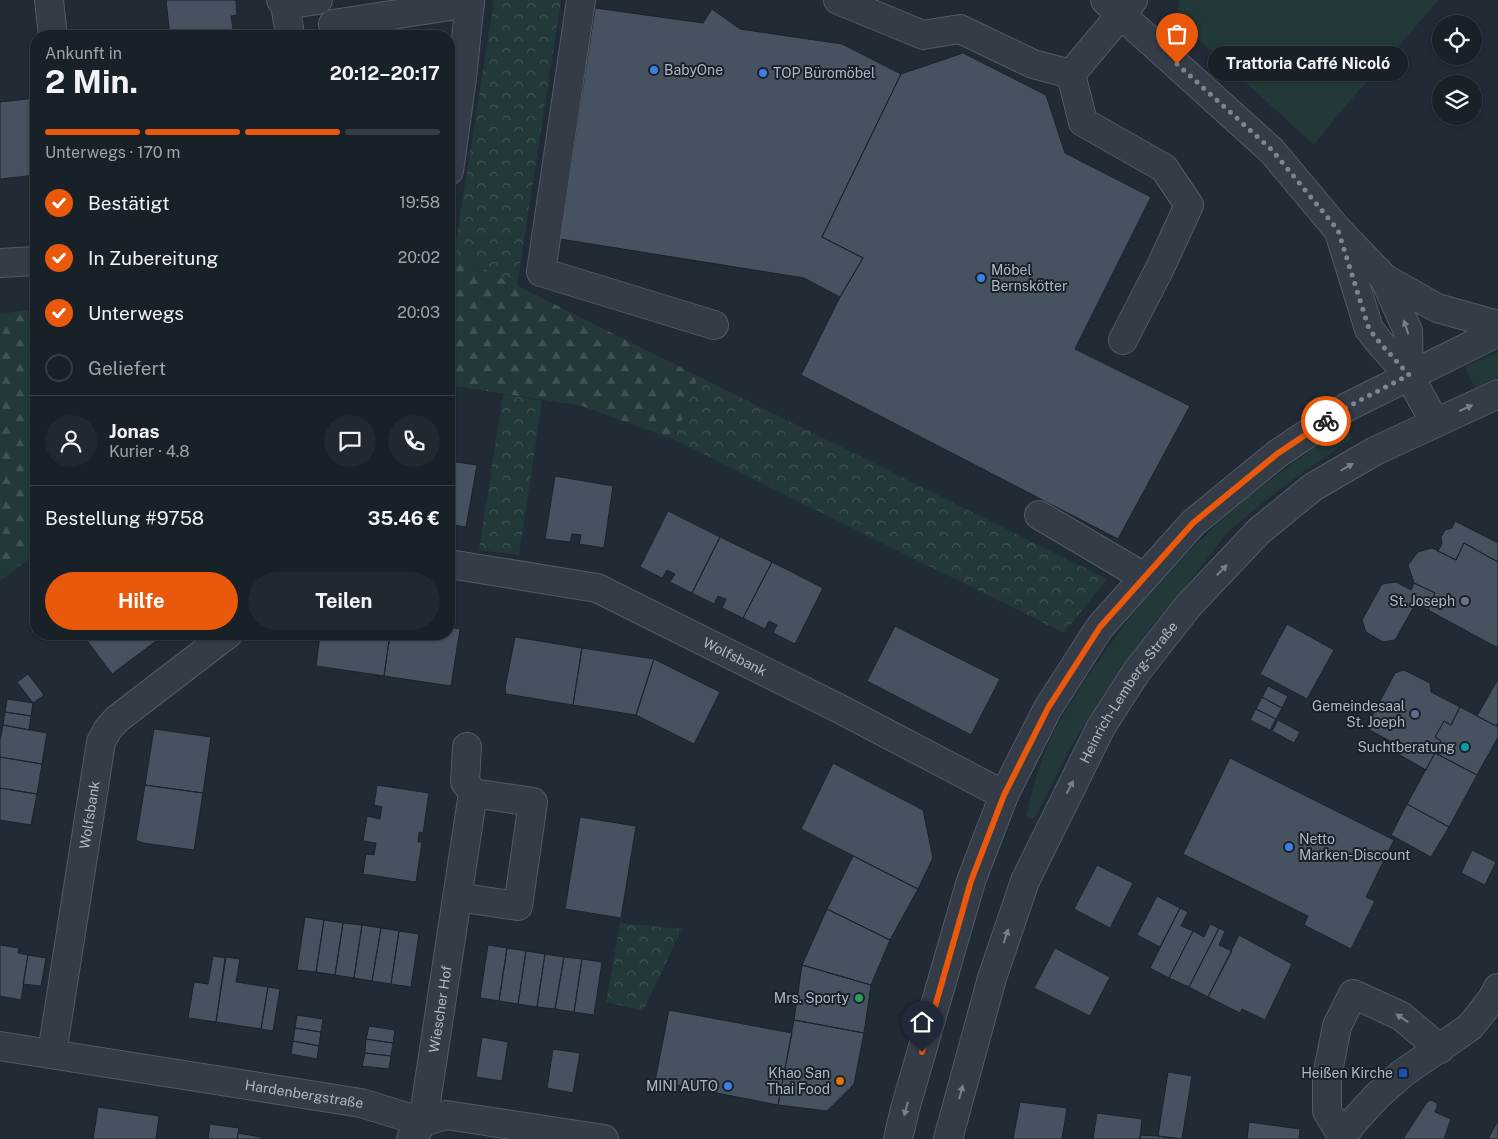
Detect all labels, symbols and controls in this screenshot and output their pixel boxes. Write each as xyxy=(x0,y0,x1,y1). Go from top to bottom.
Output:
pin xyxy=(1156,13,1198,64)
map controls xyxy=(1432,15,1482,125)
button: locate xyxy=(1432,15,1482,65)
icon: bag xyxy=(1163,20,1191,48)
text: Ankunft in xyxy=(45,44,122,63)
callout: Trattoria Caffé Nicoló xyxy=(1207,46,1407,82)
text: Trattoria Caffé Nicoló xyxy=(1226,54,1390,73)
text: 20:12–20:17 xyxy=(330,62,440,84)
place label: BabyOne xyxy=(664,62,723,78)
text: 2 Min. xyxy=(45,63,138,100)
marker: BabyOne xyxy=(648,64,660,76)
place label: TOP Büromöbel xyxy=(773,65,875,81)
marker: TOP Büromöbel xyxy=(757,67,769,79)
button: layers xyxy=(1432,75,1482,125)
text: Unterwegs · 170 m xyxy=(45,143,180,162)
icon: check xyxy=(45,189,73,217)
text: Bestätigt xyxy=(88,192,170,214)
text: 19:58 xyxy=(399,193,440,212)
icon: check xyxy=(45,244,73,272)
text: In Zubereitung xyxy=(88,247,218,269)
text: 20:02 xyxy=(398,248,440,267)
place label: Möbel Bernskötter xyxy=(991,262,1067,294)
marker: Möbel Bernskötter xyxy=(975,272,987,284)
icon: check xyxy=(45,299,73,327)
text: Unterwegs xyxy=(88,302,184,324)
text: 20:03 xyxy=(397,303,440,322)
one-way arrow xyxy=(1401,319,1409,334)
text: Geliefert xyxy=(88,357,166,379)
courier xyxy=(1301,396,1351,446)
one-way arrow xyxy=(1459,404,1473,412)
icon: bike xyxy=(1312,407,1340,435)
button: person xyxy=(45,415,97,467)
button: chat xyxy=(324,415,376,467)
button: phone xyxy=(388,415,440,467)
text: Jonas xyxy=(109,420,159,442)
text: Kurier · 4.8 xyxy=(109,442,190,461)
one-way arrow xyxy=(1340,463,1353,472)
text: Bestellung #9758 xyxy=(45,507,204,529)
text: 35.46 € xyxy=(368,507,440,529)
one-way arrow xyxy=(1216,564,1228,576)
button: Hilfe xyxy=(45,572,238,630)
button: Teilen xyxy=(248,572,440,630)
place label: St. Joseph xyxy=(1389,593,1455,609)
marker: St. Joseph xyxy=(1459,595,1471,607)
street label: Heinrich-Lemberg-Straße xyxy=(1076,618,1181,766)
street label: Wolfsbank xyxy=(700,634,770,679)
place label: Gemeindesaal St. Joeph xyxy=(1312,698,1405,730)
marker: Gemeindesaal St. Joeph xyxy=(1409,708,1421,720)
place label: Suchtberatung xyxy=(1357,739,1455,755)
marker: Suchtberatung xyxy=(1459,741,1471,753)
street label: Wolfsbank xyxy=(76,779,103,850)
one-way arrow xyxy=(1066,780,1074,794)
place label: Netto Marken-Discount xyxy=(1299,831,1411,863)
marker: Netto Marken-Discount xyxy=(1283,841,1295,853)
one-way arrow xyxy=(1003,928,1011,943)
street label: Wiescher Hof xyxy=(426,964,455,1054)
place label: Mrs. Sporty xyxy=(774,990,849,1006)
marker: Mrs. Sporty xyxy=(853,992,865,1004)
pin xyxy=(901,1001,943,1052)
icon: home xyxy=(908,1008,936,1036)
one-way arrow xyxy=(1395,1013,1409,1023)
place label: Khao San Thai Food xyxy=(767,1065,830,1097)
place label: Heißen Kirche xyxy=(1301,1065,1393,1081)
marker: Heißen Kirche xyxy=(1397,1067,1409,1079)
marker: Khao San Thai Food xyxy=(834,1075,846,1087)
street label: Hardenbergstraße xyxy=(244,1077,365,1111)
place label: MINI AUTO xyxy=(646,1078,718,1094)
marker: MINI AUTO xyxy=(722,1080,734,1092)
one-way arrow xyxy=(957,1085,965,1100)
one-way arrow xyxy=(901,1101,909,1116)

